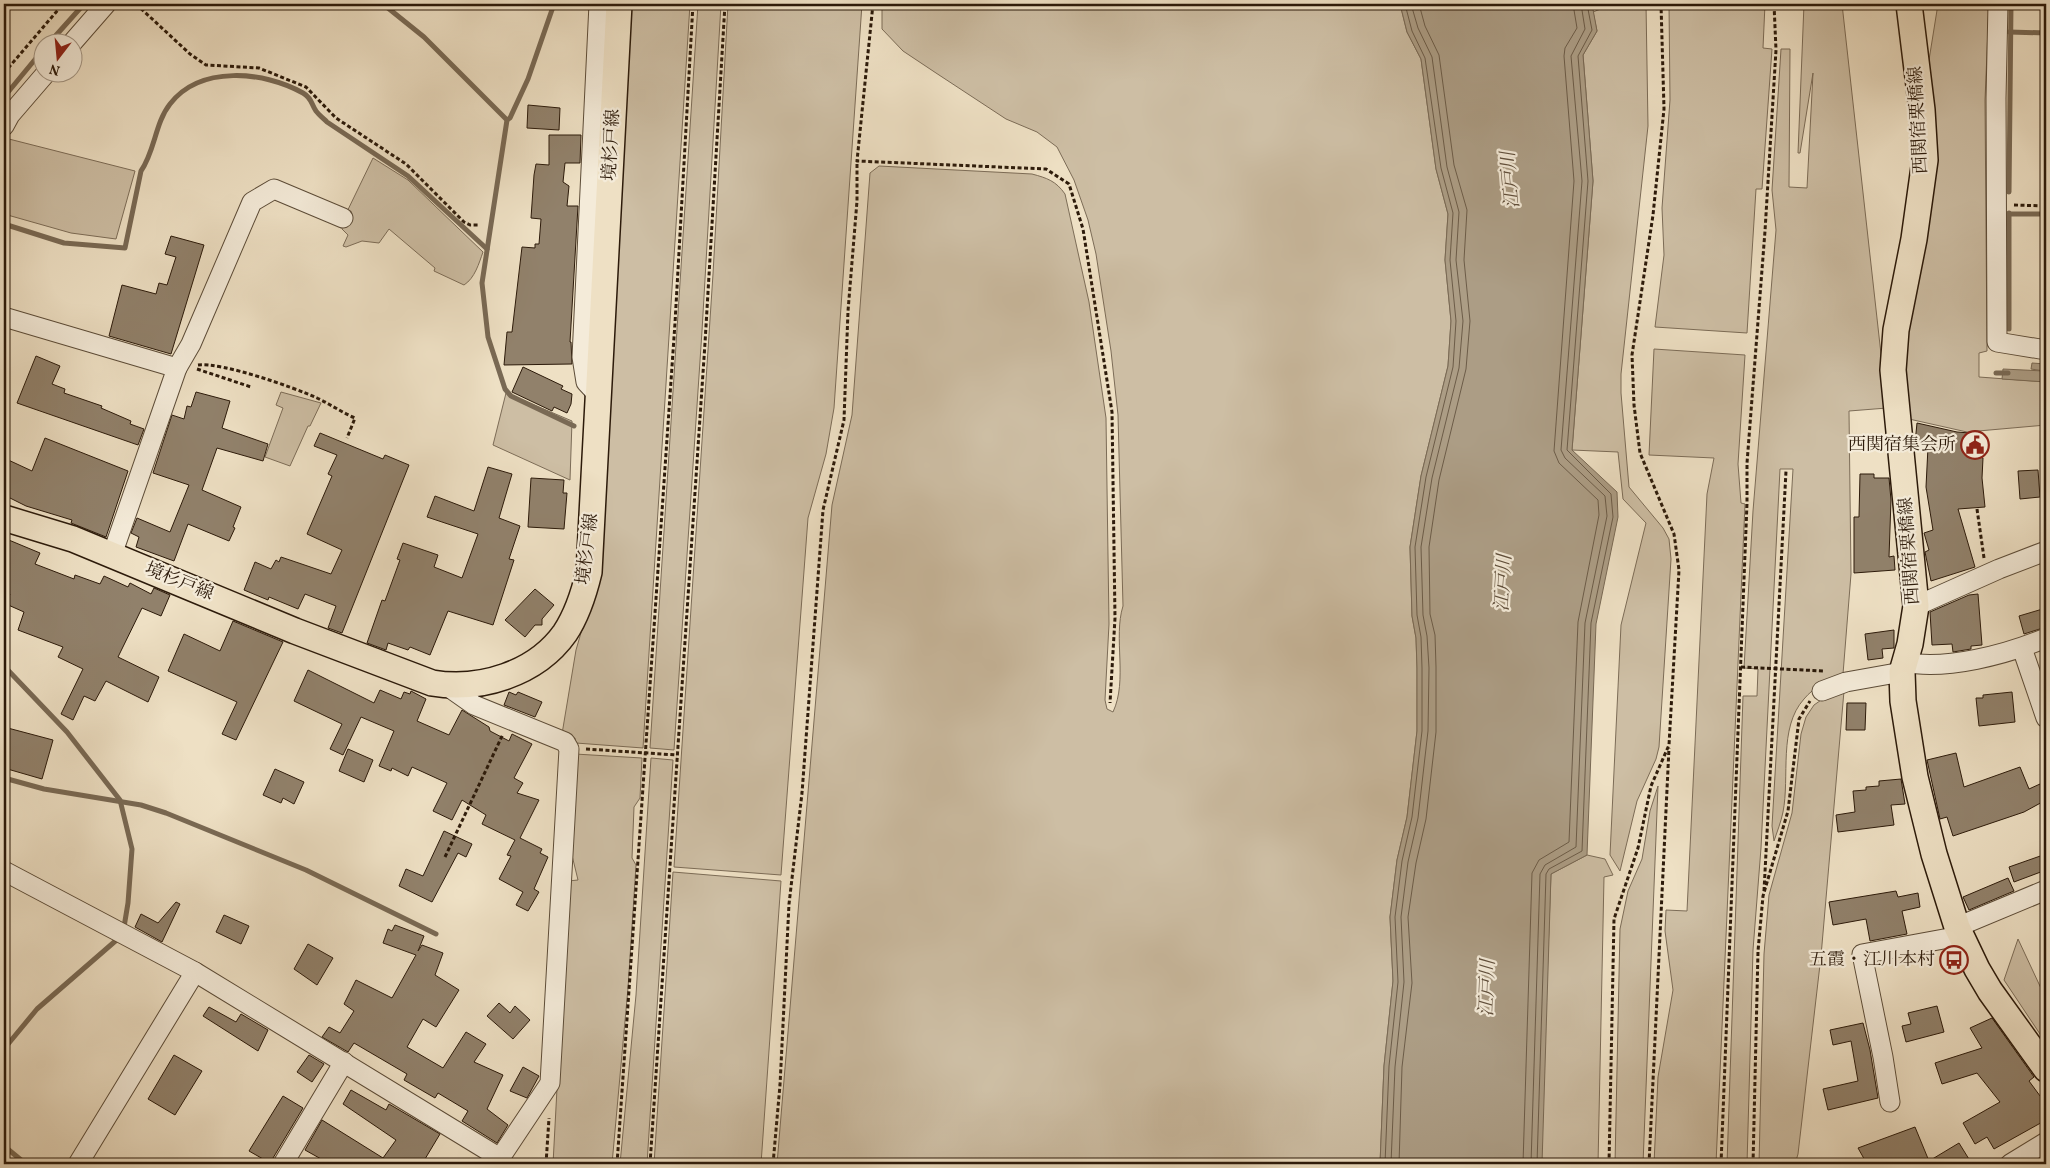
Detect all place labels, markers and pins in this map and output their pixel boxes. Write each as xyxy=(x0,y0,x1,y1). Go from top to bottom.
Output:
public building icon: 西関宿集会所 xyxy=(1960,430,1990,460)
place label: 西関宿集会所 xyxy=(1848,433,1956,458)
bus stop icon: 五霞・江川本村 xyxy=(1939,945,1969,975)
place label: 五霞・江川本村 xyxy=(1809,948,1935,973)

